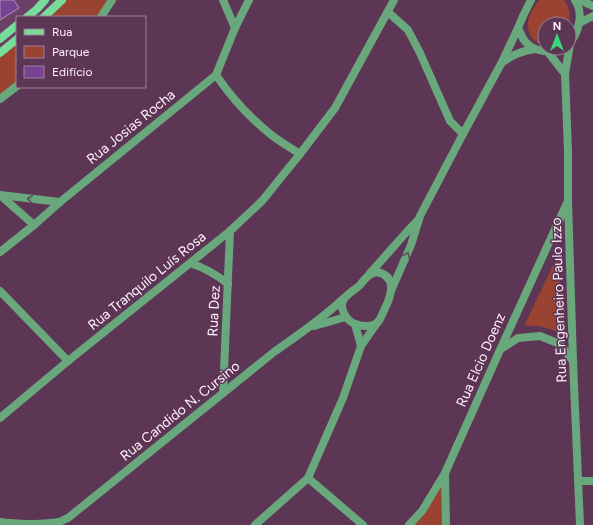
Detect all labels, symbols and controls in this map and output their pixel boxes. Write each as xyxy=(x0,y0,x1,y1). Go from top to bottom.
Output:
legend xyxy=(16,16,146,88)
north arrow xyxy=(537,16,577,56)
text: N xyxy=(553,20,561,33)
text: Rua xyxy=(52,25,72,39)
text: Parque xyxy=(52,45,90,59)
text: Edifício xyxy=(52,65,92,79)
street label: Rua Josias Rocha xyxy=(83,86,179,168)
one-way arrow xyxy=(27,194,33,203)
street label: Rua Engenheiro Paulo Izzo xyxy=(548,217,570,383)
street label: Rua Tranquilo Luís Rosa xyxy=(85,228,209,334)
one-way arrow xyxy=(402,252,410,259)
street label: Rua Dez xyxy=(204,285,224,337)
street label: Rua Elcio Doenz xyxy=(453,310,509,410)
street label: Rua Candido N. Cursino xyxy=(117,358,243,464)

